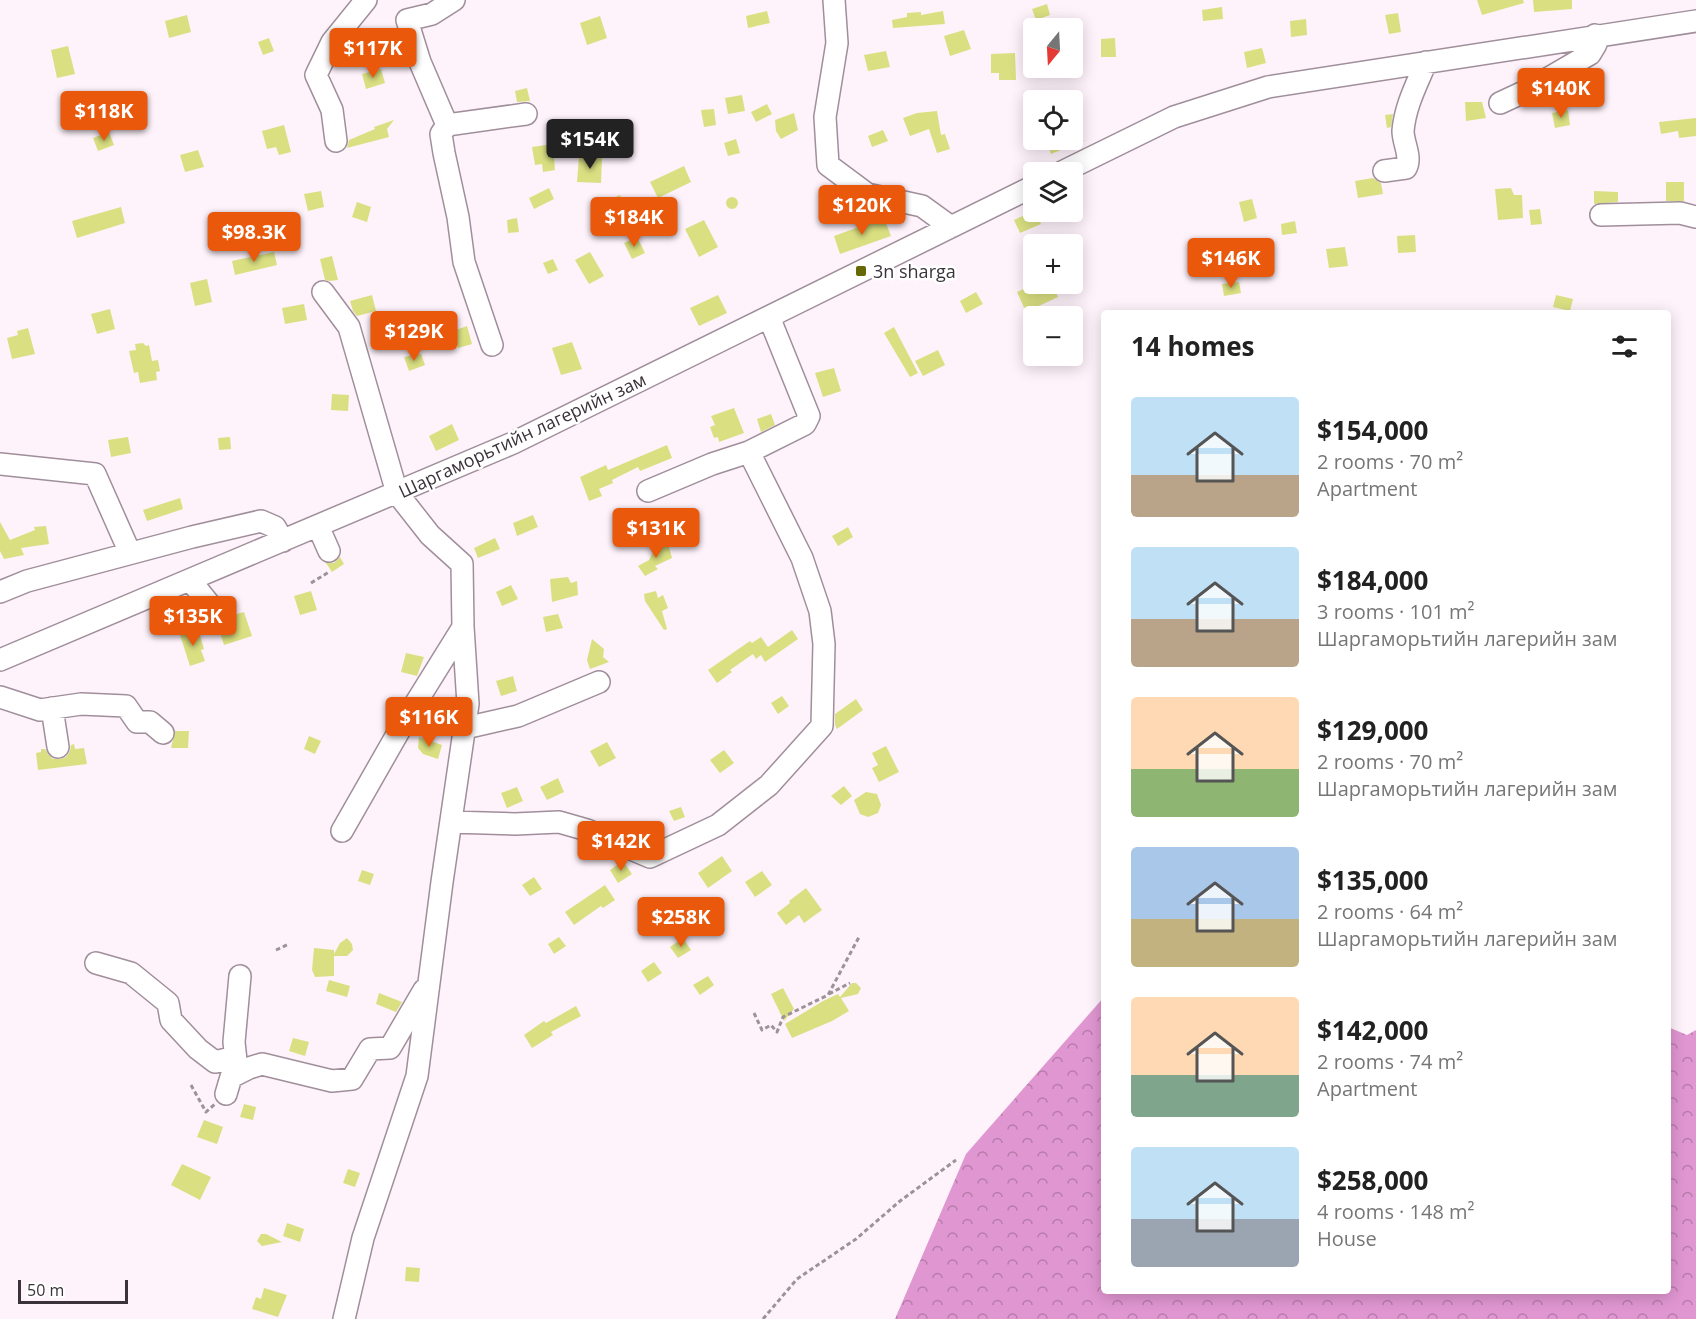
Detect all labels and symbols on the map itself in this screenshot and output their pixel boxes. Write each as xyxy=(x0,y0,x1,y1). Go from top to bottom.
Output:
north arrow xyxy=(1023,18,1083,78)
pin: $117K xyxy=(331,28,415,79)
pin: $140K xyxy=(1519,68,1603,119)
pin: $118K xyxy=(62,91,146,142)
pin: $154K xyxy=(548,119,632,170)
pin: $120K xyxy=(820,185,904,236)
pin: $184K xyxy=(592,197,676,248)
pin: $98.3K xyxy=(205,212,303,263)
pin: $146K xyxy=(1189,238,1273,289)
place label: 3n sharga xyxy=(873,259,956,283)
marker: 3n sharga xyxy=(854,264,868,278)
pin: $129K xyxy=(372,311,456,362)
street label: Шаргаморьтийн лагерийн зам xyxy=(394,367,650,503)
pin: $131K xyxy=(614,508,698,559)
pin: $135K xyxy=(151,596,235,647)
pin: $116K xyxy=(387,697,471,748)
pin: $142K xyxy=(579,821,663,872)
pin: $258K xyxy=(639,897,723,948)
scale bar xyxy=(18,1277,128,1304)

